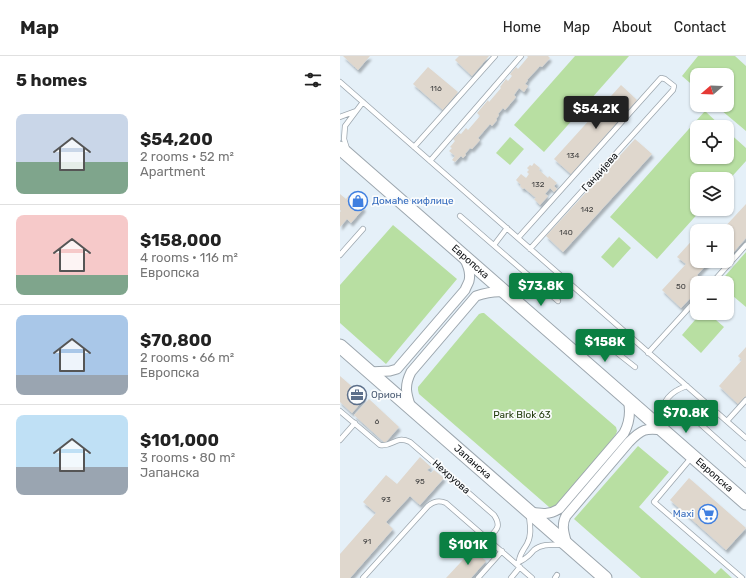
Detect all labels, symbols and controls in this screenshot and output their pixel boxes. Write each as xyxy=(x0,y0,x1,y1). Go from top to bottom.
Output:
text: Map xyxy=(20,16,59,39)
text: Home xyxy=(503,19,541,36)
text: Map xyxy=(563,19,590,36)
text: About xyxy=(612,19,652,36)
text: Contact xyxy=(674,19,726,36)
north arrow xyxy=(690,68,734,112)
map controls xyxy=(690,68,734,320)
icon: filters xyxy=(302,69,324,91)
text: 5 homes xyxy=(16,70,87,90)
house number: 116 xyxy=(430,84,442,93)
pin: $54.2K xyxy=(563,96,629,130)
text: $54.2K xyxy=(573,101,619,116)
button: locate xyxy=(690,120,734,164)
text: $54,200 xyxy=(140,129,213,149)
icon: home xyxy=(48,130,96,178)
text: 2 rooms · 52 m² xyxy=(140,149,234,164)
street label: Гандијева xyxy=(579,150,621,194)
house number: 134 xyxy=(566,151,580,160)
text: Apartment xyxy=(140,164,205,179)
button: layers xyxy=(690,172,734,216)
house number: 132 xyxy=(532,180,545,189)
shop icon: Домаће кифлице xyxy=(347,190,369,212)
place label: Домаће кифлице xyxy=(372,195,454,207)
house number: 142 xyxy=(580,205,594,214)
button: + xyxy=(690,224,734,268)
house number: 140 xyxy=(559,228,573,237)
text: $158,000 xyxy=(140,230,222,250)
icon: home xyxy=(48,231,96,279)
street label: Европска xyxy=(449,242,491,281)
text: 4 rooms · 116 m² xyxy=(140,250,238,265)
text: Европска xyxy=(140,265,199,280)
pin: $73.8K xyxy=(508,273,574,307)
button: − xyxy=(690,276,734,320)
text: $73.8K xyxy=(518,278,564,293)
house number: 50 xyxy=(676,282,686,291)
pin: $158K xyxy=(577,329,633,363)
text: $70,800 xyxy=(140,330,212,350)
icon: home xyxy=(48,331,96,379)
text: $158K xyxy=(585,334,625,349)
text: 2 rooms · 66 m² xyxy=(140,350,234,365)
text: Европска xyxy=(140,365,199,380)
office icon: Орион xyxy=(346,384,368,406)
place label: Орион xyxy=(371,389,402,401)
pin: $70.8K xyxy=(653,400,719,434)
text: $70.8K xyxy=(663,405,709,420)
park label: Park Blok 63 xyxy=(493,409,551,421)
house number: 6 xyxy=(375,417,380,426)
text: $101,000 xyxy=(140,430,219,450)
icon: home xyxy=(48,431,96,479)
street label: Јапанска xyxy=(451,442,494,482)
text: 3 rooms · 80 m² xyxy=(140,450,235,465)
street label: Европска xyxy=(693,456,735,495)
street label: Нехруова xyxy=(430,457,472,497)
text: Јапанска xyxy=(140,465,200,480)
house number: 95 xyxy=(415,477,425,486)
house number: 93 xyxy=(381,495,391,504)
supermarket icon: Maxi xyxy=(697,503,719,525)
place label: Maxi xyxy=(673,508,694,520)
pin: $101K xyxy=(440,532,496,566)
house number: 91 xyxy=(363,537,371,546)
text: $101K xyxy=(448,537,488,552)

